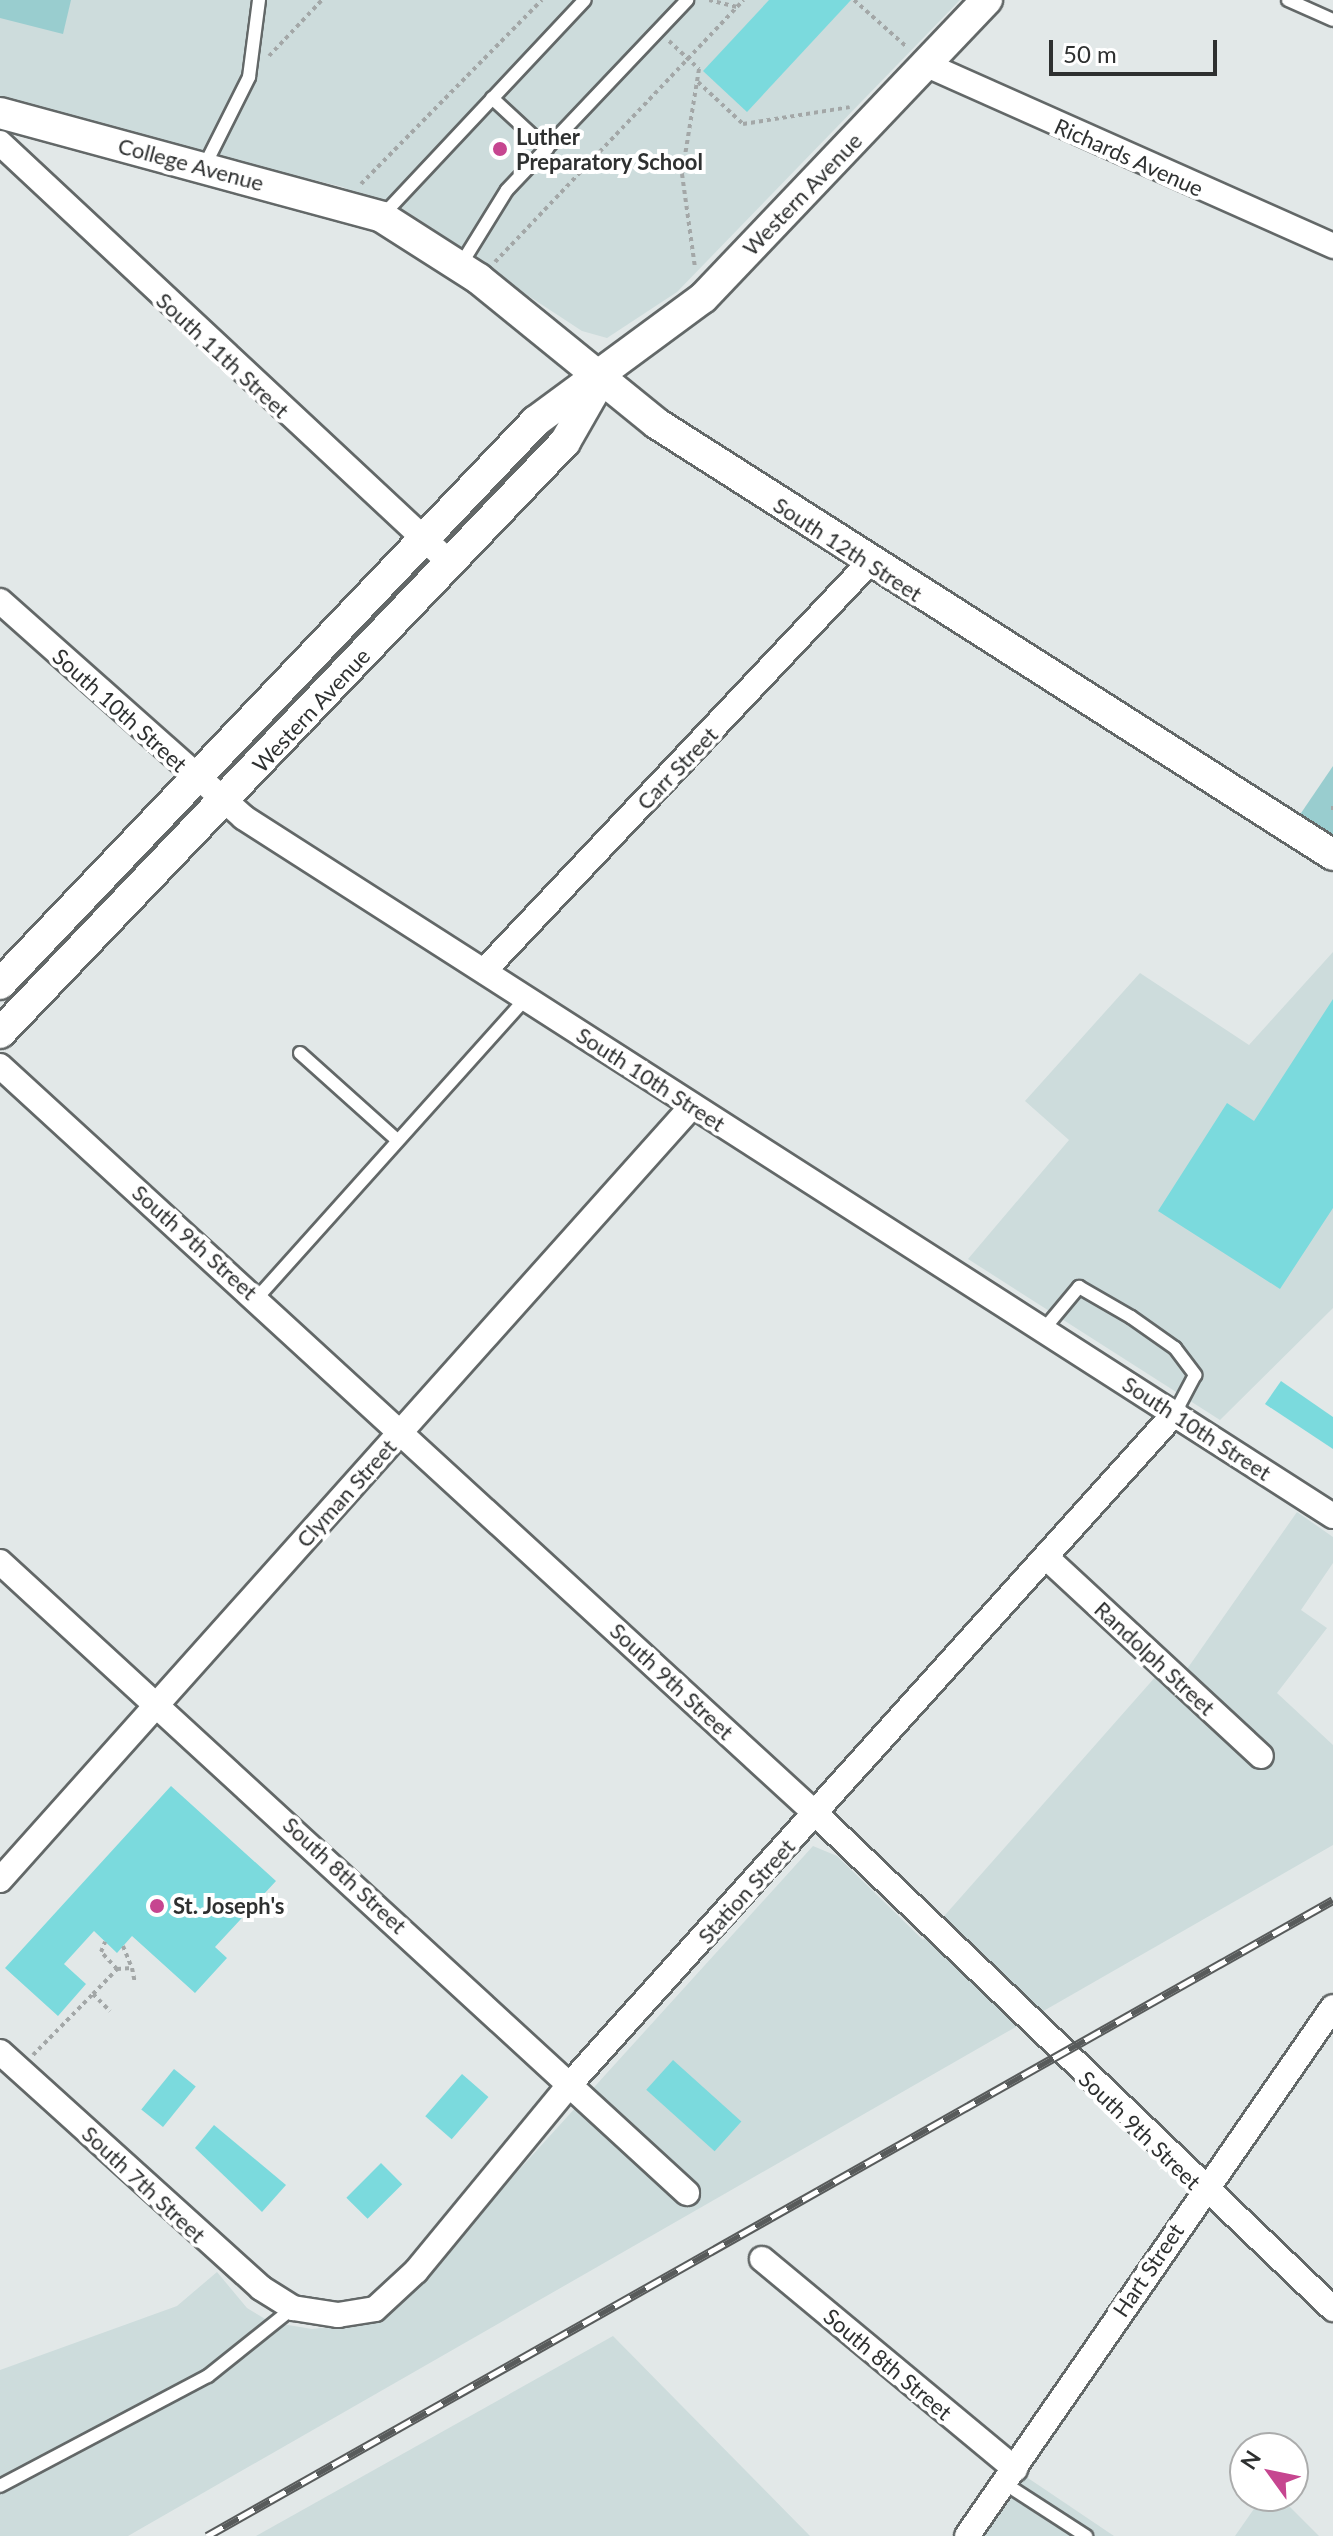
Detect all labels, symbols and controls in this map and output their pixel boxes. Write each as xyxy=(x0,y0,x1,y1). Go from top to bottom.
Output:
scale bar xyxy=(1053,24,1221,74)
text: 50 m xyxy=(1063,39,1117,68)
street label: Richards Avenue xyxy=(1050,112,1208,202)
place label: Luther Preparatory School xyxy=(516,123,703,174)
street label: Western Avenue xyxy=(737,127,867,261)
street label: College Avenue xyxy=(115,132,267,196)
marker: Luther Preparatory School xyxy=(491,140,509,158)
street label: South 11th Street xyxy=(151,287,295,423)
street label: South 12th Street xyxy=(769,491,927,607)
street label: Western Avenue xyxy=(246,642,376,778)
street label: South 10th Street xyxy=(47,643,193,777)
street label: Carr Street xyxy=(631,721,723,815)
street label: South 10th Street xyxy=(572,1021,730,1137)
street label: South 9th Street xyxy=(127,1179,263,1305)
street label: South 10th Street xyxy=(1118,1370,1276,1486)
street label: Clyman Street xyxy=(291,1434,401,1552)
street label: Randolph Street xyxy=(1089,1595,1221,1721)
street label: South 9th Street xyxy=(605,1617,739,1745)
street label: South 8th Street xyxy=(278,1811,412,1939)
street label: Station Street xyxy=(692,1833,800,1949)
place label: St. Joseph's xyxy=(173,1893,285,1919)
marker: St. Joseph's xyxy=(148,1897,166,1915)
street label: South 9th Street xyxy=(1074,2065,1206,2195)
street label: South 7th Street xyxy=(77,2120,211,2248)
street label: Hart Street xyxy=(1107,2218,1189,2322)
street label: South 8th Street xyxy=(819,2303,957,2425)
north arrow xyxy=(1229,2432,1309,2512)
text: N xyxy=(1234,2445,1266,2474)

